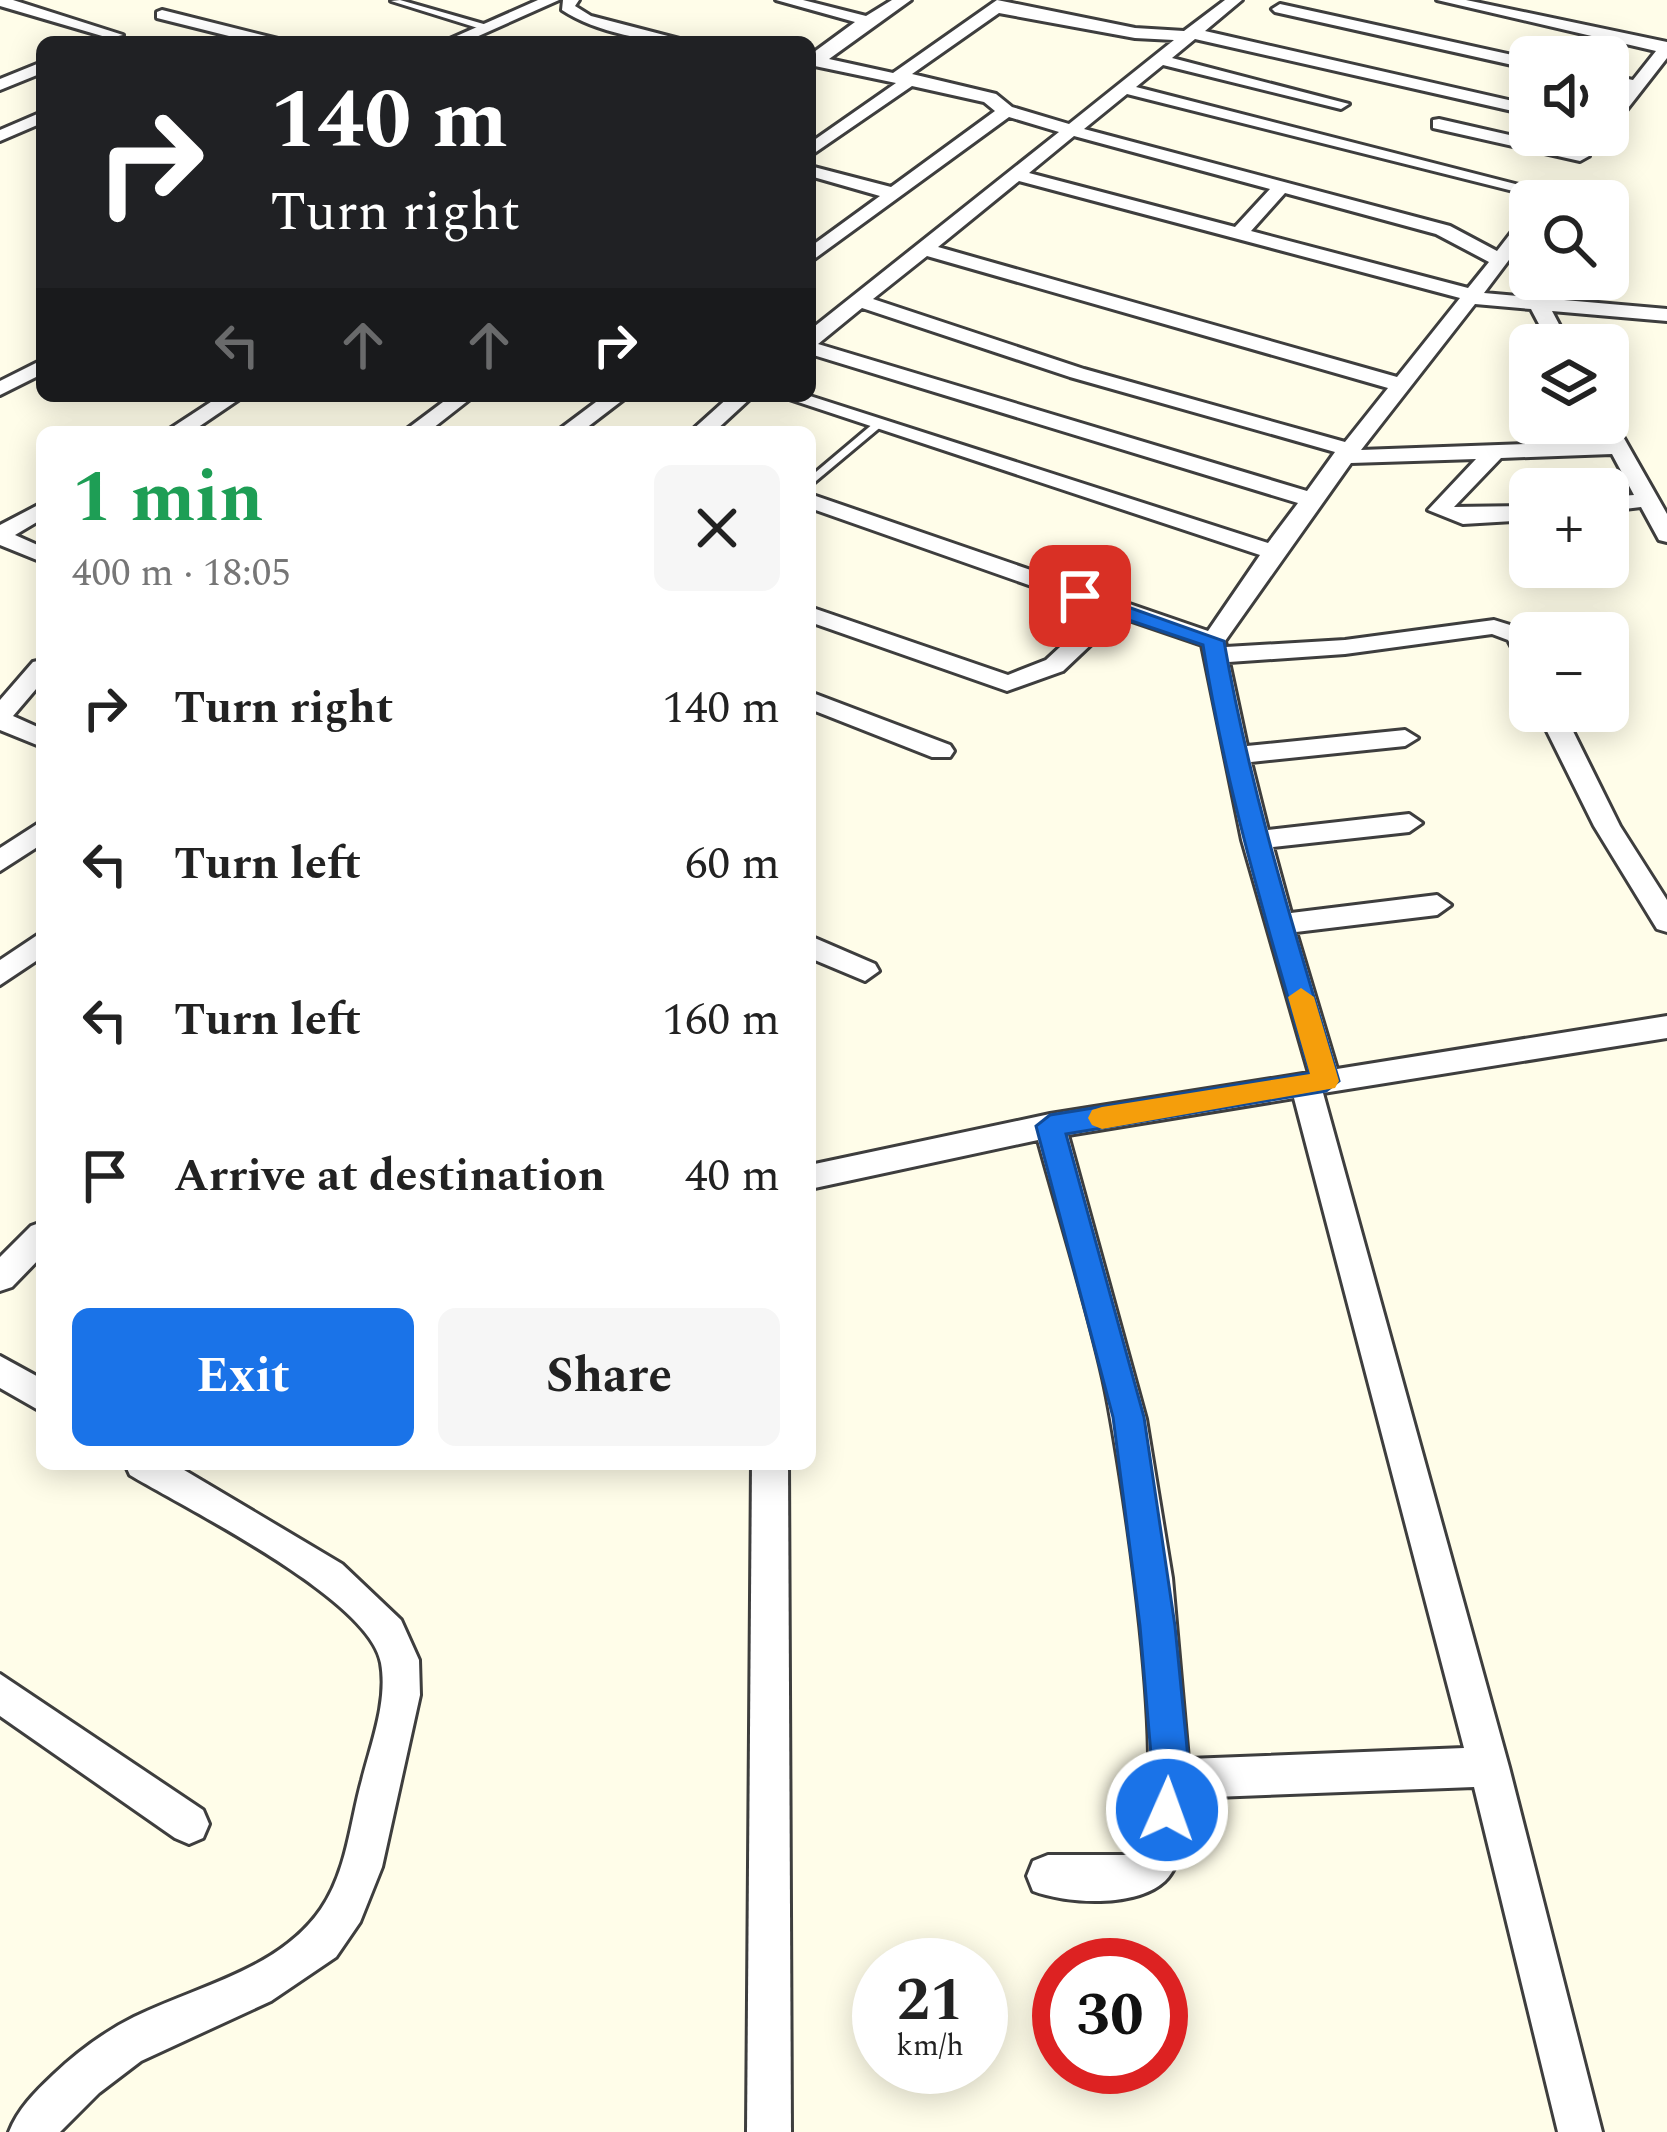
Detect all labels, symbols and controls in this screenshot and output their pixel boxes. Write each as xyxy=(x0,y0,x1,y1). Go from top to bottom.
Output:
map controls xyxy=(1509,36,1629,732)
button: sound xyxy=(1509,36,1629,156)
text: 140 m xyxy=(270,57,508,185)
icon: right xyxy=(72,84,228,240)
text: Turn right xyxy=(270,172,520,254)
button: search xyxy=(1509,180,1629,300)
icon: left xyxy=(204,312,270,378)
icon: ahead xyxy=(330,312,396,378)
icon: ahead xyxy=(456,312,522,378)
icon: right xyxy=(582,312,648,378)
button: layers xyxy=(1509,324,1629,444)
text: 1 min xyxy=(72,444,264,553)
button: close xyxy=(654,465,780,591)
button: + xyxy=(1509,468,1629,588)
text: 400 m · 18:05 xyxy=(72,544,291,603)
pin xyxy=(1029,545,1131,647)
icon: arrive xyxy=(1047,563,1113,629)
button: − xyxy=(1509,612,1629,732)
text: Turn right xyxy=(174,674,393,743)
text: 140 m xyxy=(663,674,780,743)
icon: right xyxy=(72,675,138,741)
text: Turn left xyxy=(174,830,361,899)
text: 60 m xyxy=(685,830,780,899)
icon: left xyxy=(72,831,138,897)
text: Turn left xyxy=(174,986,361,1055)
text: 160 m xyxy=(663,986,780,1055)
icon: left xyxy=(72,987,138,1053)
text: Arrive at destination xyxy=(174,1142,605,1211)
text: 40 m xyxy=(685,1142,780,1211)
icon: arrive xyxy=(72,1143,138,1209)
button: Exit xyxy=(72,1308,414,1446)
button: Share xyxy=(438,1308,780,1446)
position arrow xyxy=(1104,1747,1230,1873)
speed limit sign: 30 xyxy=(1032,1938,1188,2094)
text: 21 xyxy=(896,1955,964,2047)
text: km/h xyxy=(896,2023,964,2069)

